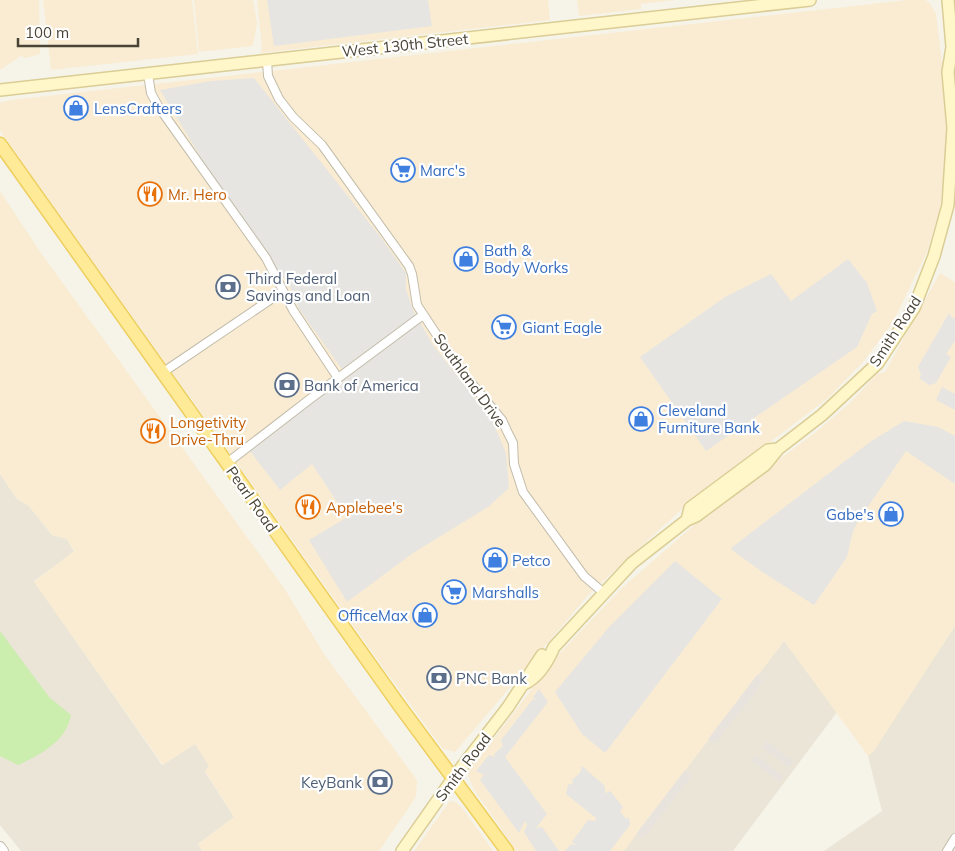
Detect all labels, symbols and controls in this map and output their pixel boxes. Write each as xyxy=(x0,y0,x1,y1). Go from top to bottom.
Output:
scale bar xyxy=(18,15,138,47)
text: 100 m xyxy=(25,23,69,42)
street label: West 130th Street xyxy=(341,29,469,61)
shop icon: LensCrafters xyxy=(63,95,89,121)
place label: LensCrafters xyxy=(94,99,182,118)
supermarket icon: Marc's xyxy=(390,157,416,183)
place label: Marc's xyxy=(420,161,465,180)
restaurant icon: Mr. Hero xyxy=(137,181,163,207)
place label: Mr. Hero xyxy=(168,185,227,204)
place label: Bath & Body Works xyxy=(484,241,568,277)
shop icon: Bath & Body Works xyxy=(453,246,479,272)
place label: Third Federal Savings and Loan xyxy=(246,269,370,305)
bank icon: Third Federal Savings and Loan xyxy=(215,274,241,300)
street label: Smith Road xyxy=(865,292,925,370)
supermarket icon: Giant Eagle xyxy=(491,314,517,340)
place label: Giant Eagle xyxy=(522,318,602,337)
street label: Southland Drive xyxy=(430,329,510,431)
bank icon: Bank of America xyxy=(274,372,300,398)
place label: Bank of America xyxy=(304,376,419,395)
place label: Cleveland Furniture Bank xyxy=(658,401,760,437)
shop icon: Cleveland Furniture Bank xyxy=(628,406,654,432)
place label: Longetivity Drive-Thru xyxy=(170,413,246,449)
restaurant icon: Longetivity Drive-Thru xyxy=(140,418,166,444)
street label: Pearl Road xyxy=(222,462,282,536)
restaurant icon: Applebee's xyxy=(295,494,321,520)
place label: Applebee's xyxy=(326,498,403,517)
shop icon: Gabe's xyxy=(878,501,904,527)
place label: Gabe's xyxy=(826,505,874,524)
shop icon: Petco xyxy=(482,547,508,573)
place label: Petco xyxy=(512,551,551,570)
supermarket icon: Marshalls xyxy=(441,579,467,605)
place label: Marshalls xyxy=(472,583,539,602)
shop icon: OfficeMax xyxy=(412,602,438,628)
place label: OfficeMax xyxy=(338,606,408,625)
bank icon: PNC Bank xyxy=(426,665,452,691)
place label: PNC Bank xyxy=(456,669,527,688)
street label: Smith Road xyxy=(431,729,495,805)
bank icon: KeyBank xyxy=(367,769,393,795)
place label: KeyBank xyxy=(301,773,362,792)

